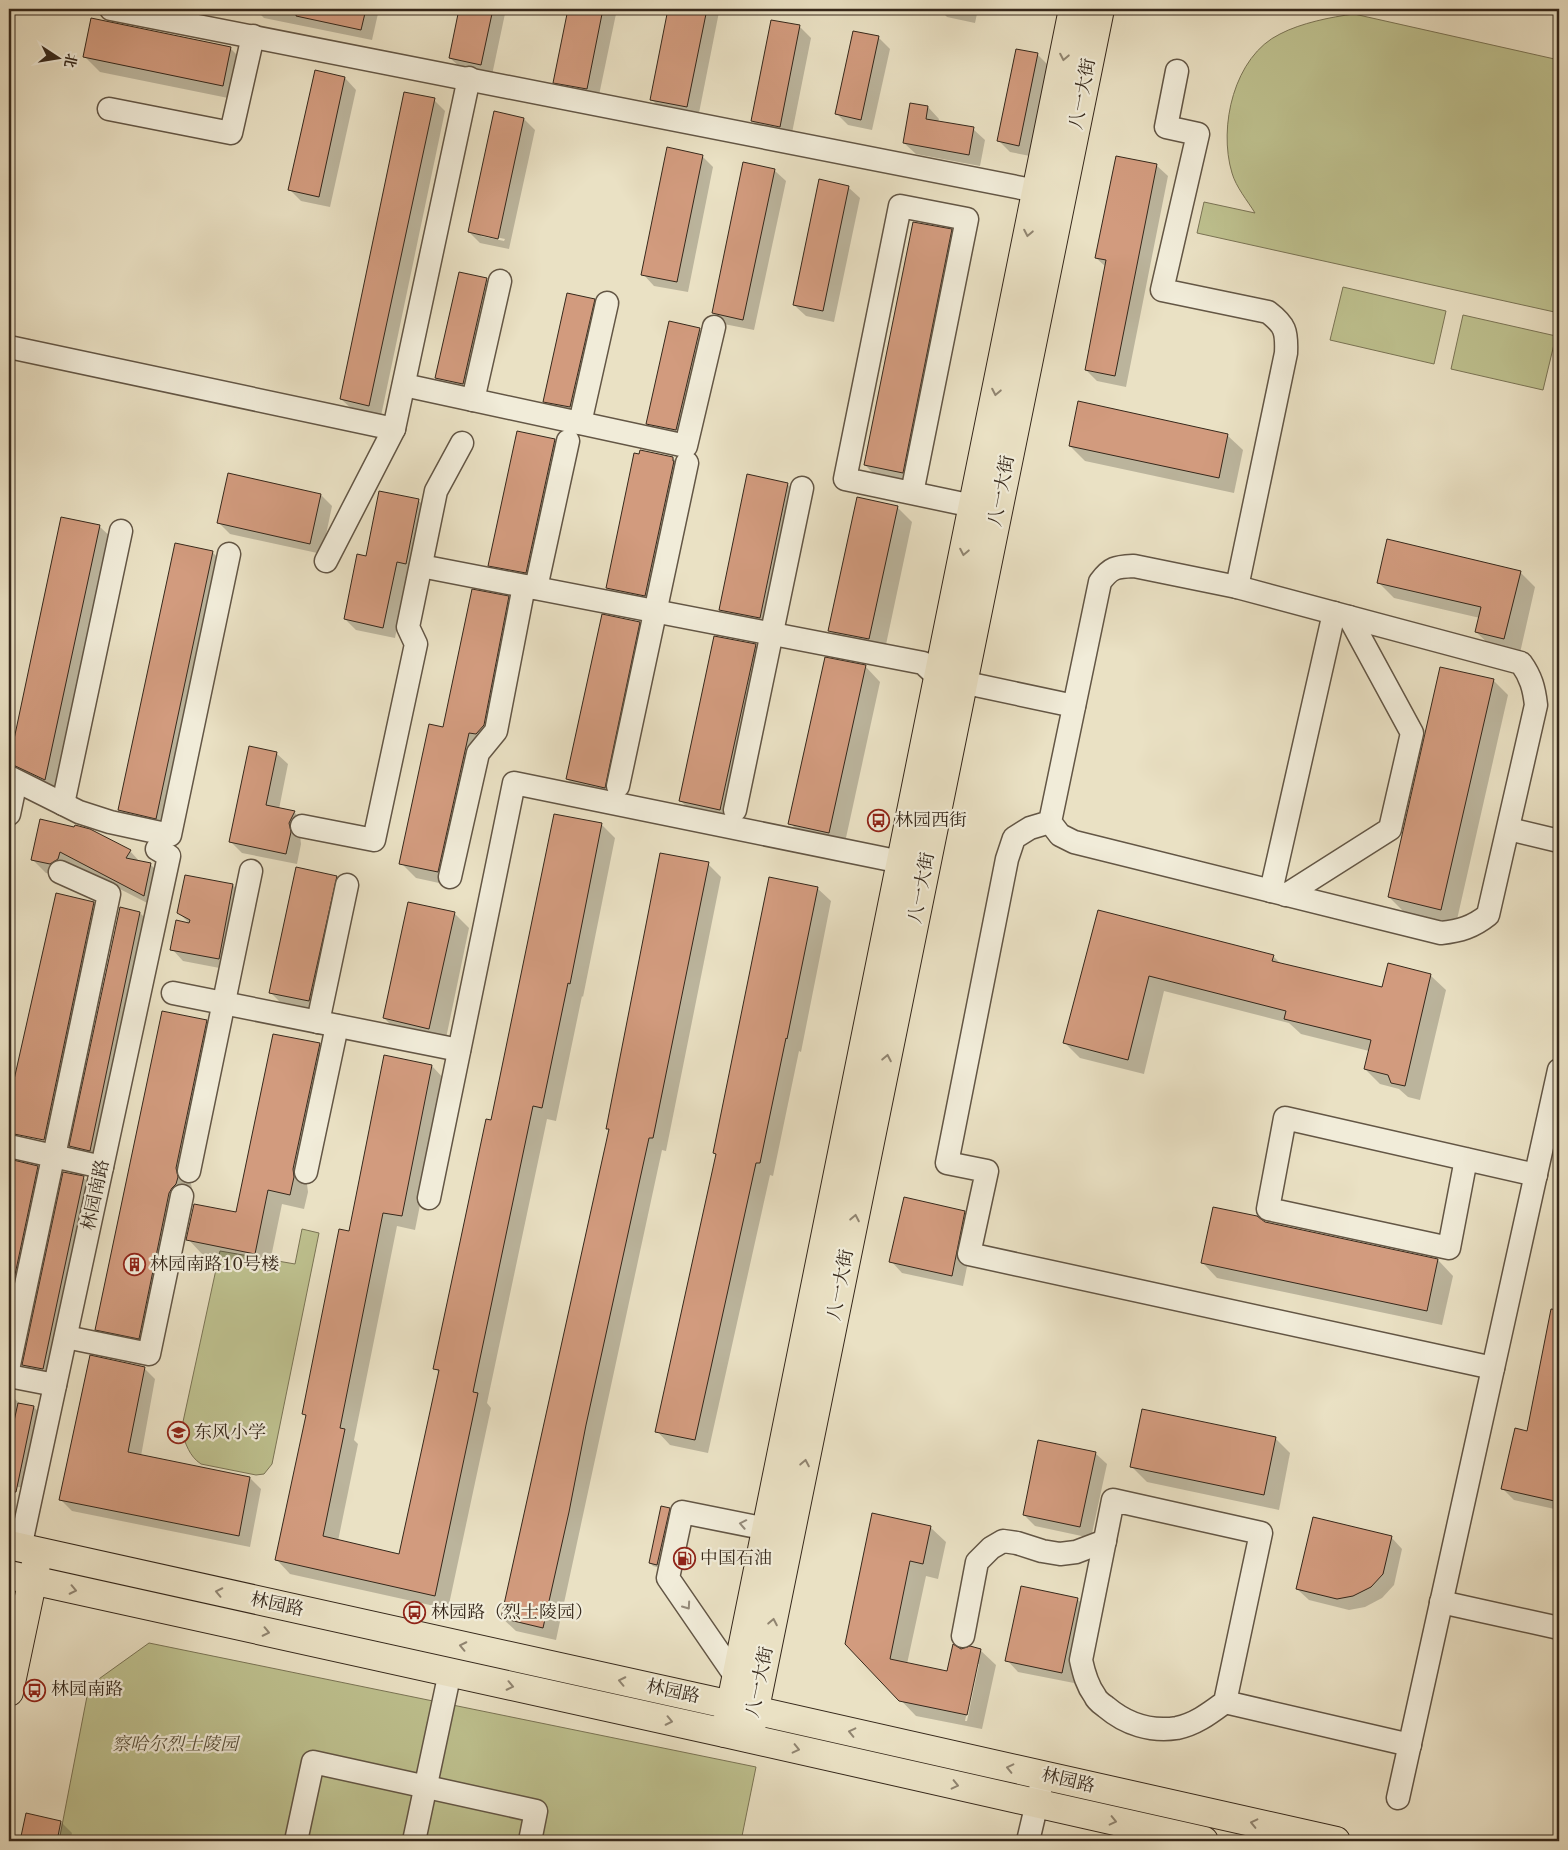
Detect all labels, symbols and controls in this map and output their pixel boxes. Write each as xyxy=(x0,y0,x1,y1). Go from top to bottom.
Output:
north arrow xyxy=(32,32,82,82)
text: 北 xyxy=(61,52,79,69)
one-way arrow xyxy=(1059,52,1069,61)
street label: 八一大街 xyxy=(1065,57,1099,131)
one-way arrow xyxy=(1023,229,1034,237)
one-way arrow xyxy=(991,388,1002,397)
street label: 八一大街 xyxy=(984,454,1018,528)
one-way arrow xyxy=(959,547,970,556)
bus stop icon: 林园西街 xyxy=(867,809,891,833)
place label: 林园西街 xyxy=(895,810,967,830)
street label: 八一大街 xyxy=(904,851,938,925)
one-way arrow xyxy=(881,1054,892,1063)
street label: 林园南路 xyxy=(78,1157,112,1232)
one-way arrow xyxy=(849,1213,859,1222)
street label: 八一大街 xyxy=(823,1248,857,1322)
building icon: 林园南路10号楼 xyxy=(122,1253,146,1277)
place label: 林园南路10号楼 xyxy=(150,1254,279,1274)
school or university icon: 东风小学 xyxy=(166,1421,190,1445)
place label: 东风小学 xyxy=(194,1422,266,1442)
one-way arrow xyxy=(799,1458,810,1467)
one-way arrow xyxy=(738,1519,747,1530)
fuel station icon: 中国石油 xyxy=(672,1547,696,1571)
place label: 中国石油 xyxy=(700,1548,772,1568)
one-way arrow xyxy=(69,1584,78,1595)
one-way arrow xyxy=(214,1587,223,1598)
street label: 林园路 xyxy=(249,1589,306,1619)
one-way arrow xyxy=(681,1600,690,1609)
bus stop icon: 林园路（烈士陵园） xyxy=(403,1601,427,1625)
place label: 林园路（烈士陵园） xyxy=(431,1602,593,1622)
one-way arrow xyxy=(767,1617,777,1626)
one-way arrow xyxy=(262,1626,271,1637)
one-way arrow xyxy=(459,1641,468,1652)
street label: 八一大街 xyxy=(742,1644,776,1719)
one-way arrow xyxy=(617,1676,626,1687)
street label: 林园路 xyxy=(645,1676,702,1706)
bus stop icon: 林园南路 xyxy=(23,1678,47,1702)
place label: 林园南路 xyxy=(51,1679,123,1699)
one-way arrow xyxy=(506,1680,515,1691)
one-way arrow xyxy=(665,1715,674,1726)
one-way arrow xyxy=(847,1727,856,1738)
park label: 察哈尔烈士陵园 xyxy=(112,1734,241,1754)
one-way arrow xyxy=(792,1743,801,1754)
one-way arrow xyxy=(1006,1763,1015,1774)
street label: 林园路 xyxy=(1040,1764,1097,1796)
one-way arrow xyxy=(950,1779,959,1790)
one-way arrow xyxy=(1109,1815,1118,1826)
one-way arrow xyxy=(1250,1818,1259,1829)

